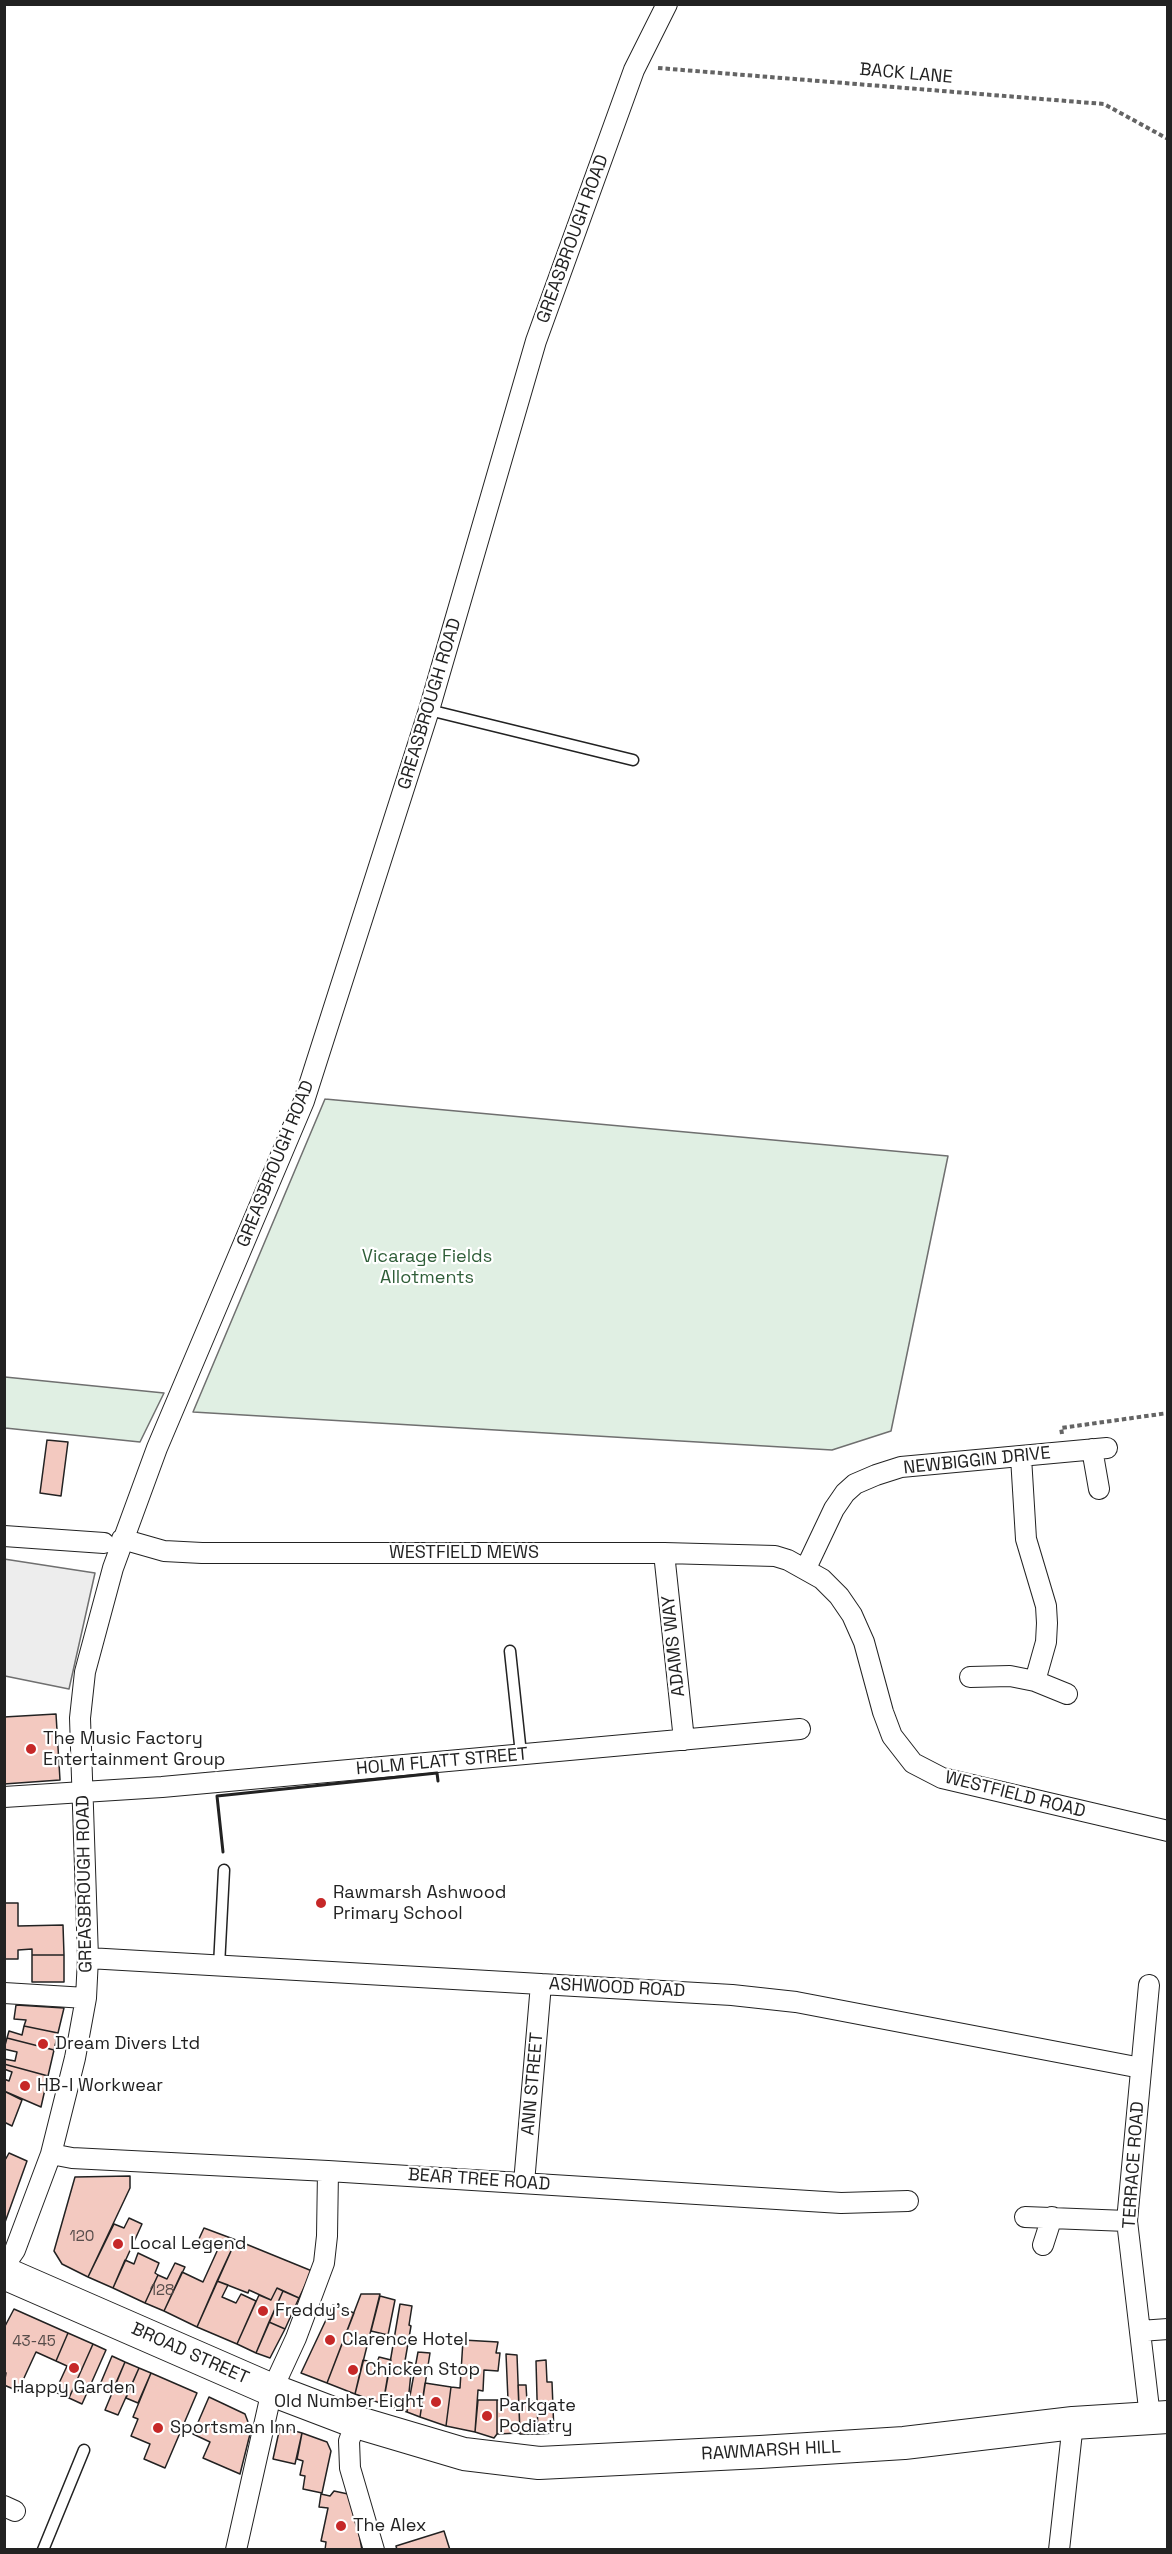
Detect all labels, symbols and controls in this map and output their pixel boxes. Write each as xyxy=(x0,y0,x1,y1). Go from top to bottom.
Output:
street label: BACK LANE xyxy=(859,59,953,89)
street label: GREASBROUGH ROAD xyxy=(532,152,614,326)
street label: GREASBROUGH ROAD xyxy=(394,616,466,792)
street label: GREASBROUGH ROAD xyxy=(233,1078,319,1250)
park label: Vicarage Fields Allotments xyxy=(362,1246,492,1288)
street label: NEWBIGGIN DRIVE xyxy=(902,1443,1052,1479)
street label: WESTFIELD MEWS xyxy=(389,1542,539,1564)
street label: ADAMS WAY xyxy=(658,1594,690,1698)
place label: The Music Factory Entertainment Group xyxy=(43,1728,225,1770)
marker: The Music Factory Entertainment Group xyxy=(24,1742,38,1756)
street label: HOLM FLATT STREET xyxy=(355,1744,529,1780)
street label: WESTFIELD ROAD xyxy=(942,1767,1088,1823)
street label: GREASBROUGH ROAD xyxy=(73,1795,97,1973)
place label: Rawmarsh Ashwood Primary School xyxy=(333,1882,506,1924)
marker: Rawmarsh Ashwood Primary School xyxy=(314,1896,328,1910)
street label: ASHWOOD ROAD xyxy=(548,1974,686,2002)
street label: ANN STREET xyxy=(518,2032,548,2136)
place label: Dream Divers Ltd xyxy=(55,2033,200,2055)
marker: Dream Divers Ltd xyxy=(36,2037,50,2051)
place label: HB-I Workwear xyxy=(37,2075,163,2097)
marker: HB-I Workwear xyxy=(18,2079,32,2093)
street label: TERRACE ROAD xyxy=(1119,2101,1149,2229)
street label: BEAR TREE ROAD xyxy=(407,2164,551,2196)
house number: 120 xyxy=(70,2228,94,2246)
place label: Local Legend xyxy=(130,2233,246,2255)
marker: Local Legend xyxy=(111,2237,125,2251)
house number: 128 xyxy=(150,2282,174,2300)
place label: Freddy's xyxy=(275,2300,350,2322)
marker: Freddy's xyxy=(256,2304,270,2318)
street label: BROAD STREET xyxy=(128,2318,252,2390)
place label: Clarence Hotel xyxy=(342,2329,468,2351)
house number: 43-45 xyxy=(12,2333,56,2351)
marker: Clarence Hotel xyxy=(323,2333,337,2347)
place label: Chicken Stop xyxy=(365,2359,480,2381)
marker: Happy Garden xyxy=(67,2361,81,2375)
marker: Chicken Stop xyxy=(346,2363,360,2377)
place label: Happy Garden xyxy=(13,2377,135,2399)
place label: Old Number Eight xyxy=(274,2391,424,2413)
marker: Old Number Eight xyxy=(429,2395,443,2409)
place label: Parkgate Podiatry xyxy=(499,2395,576,2438)
marker: Parkgate Podiatry xyxy=(480,2409,494,2423)
place label: Sportsman Inn xyxy=(170,2417,296,2439)
marker: Sportsman Inn xyxy=(151,2421,165,2435)
street label: RAWMARSH HILL xyxy=(701,2437,841,2465)
place label: The Alex xyxy=(353,2515,426,2537)
marker: The Alex xyxy=(334,2519,348,2533)

